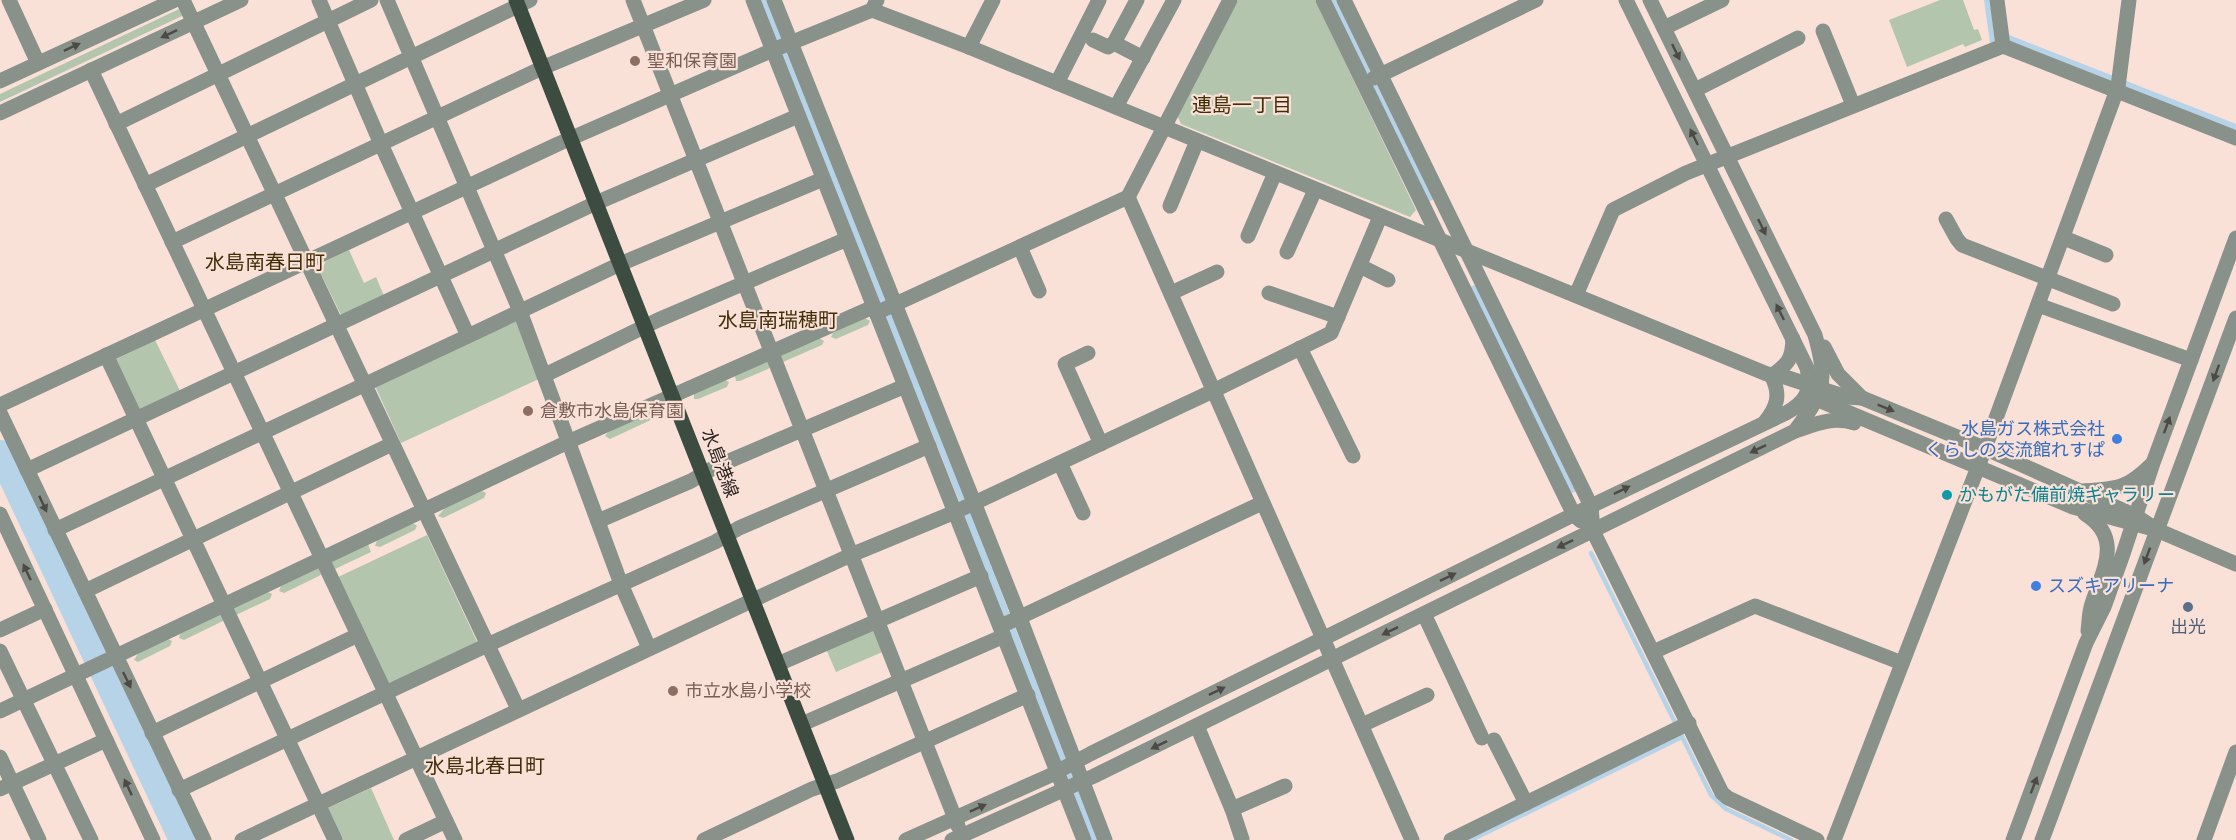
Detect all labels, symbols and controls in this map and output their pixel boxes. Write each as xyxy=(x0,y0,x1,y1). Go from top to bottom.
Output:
one-way arrow xyxy=(160,29,177,38)
one-way arrow xyxy=(64,43,81,52)
one-way arrow xyxy=(1672,44,1681,61)
place label: 聖和保育園 xyxy=(647,50,737,72)
marker: 聖和保育園 xyxy=(628,54,642,68)
district label: 連島一丁目 xyxy=(1192,93,1292,117)
one-way arrow xyxy=(1689,128,1698,145)
one-way arrow xyxy=(1758,219,1767,236)
district label: 水島南春日町 xyxy=(205,250,325,274)
one-way arrow xyxy=(1775,303,1784,320)
district label: 水島南瑞穂町 xyxy=(718,308,838,332)
one-way arrow xyxy=(2210,364,2220,382)
place label: 倉敷市水島保育園 xyxy=(540,400,684,422)
one-way arrow xyxy=(1877,403,1895,413)
marker: 倉敷市水島保育園 xyxy=(521,404,535,418)
one-way arrow xyxy=(2162,416,2172,434)
place label: 水島ガス株式会社 くらしの交流館れすぱ xyxy=(1925,418,2105,461)
street label: 水島港線 xyxy=(697,425,743,501)
marker: 水島ガス株式会社 くらしの交流館れすぱ xyxy=(2110,432,2124,446)
one-way arrow xyxy=(1750,444,1767,454)
place label: かもがた備前焼ギャラリー xyxy=(1959,484,2175,506)
one-way arrow xyxy=(1614,486,1631,495)
marker: かもがた備前焼ギャラリー xyxy=(1940,488,1954,502)
one-way arrow xyxy=(38,496,47,513)
one-way arrow xyxy=(1556,540,1573,549)
one-way arrow xyxy=(2142,547,2152,565)
one-way arrow xyxy=(23,564,32,581)
one-way arrow xyxy=(1439,572,1456,582)
place label: スズキアリーナ xyxy=(2048,575,2174,597)
marker: スズキアリーナ xyxy=(2029,579,2043,593)
marker: 出光 xyxy=(2181,600,2195,614)
place label: 出光 xyxy=(2170,616,2206,638)
one-way arrow xyxy=(1381,625,1399,635)
one-way arrow xyxy=(122,672,132,689)
place label: 市立水島小学校 xyxy=(685,680,811,702)
marker: 市立水島小学校 xyxy=(666,684,680,698)
one-way arrow xyxy=(1208,687,1225,696)
one-way arrow xyxy=(1150,740,1167,750)
district label: 水島北春日町 xyxy=(425,754,545,778)
one-way arrow xyxy=(2029,776,2039,794)
one-way arrow xyxy=(123,779,132,796)
one-way arrow xyxy=(970,803,988,813)

